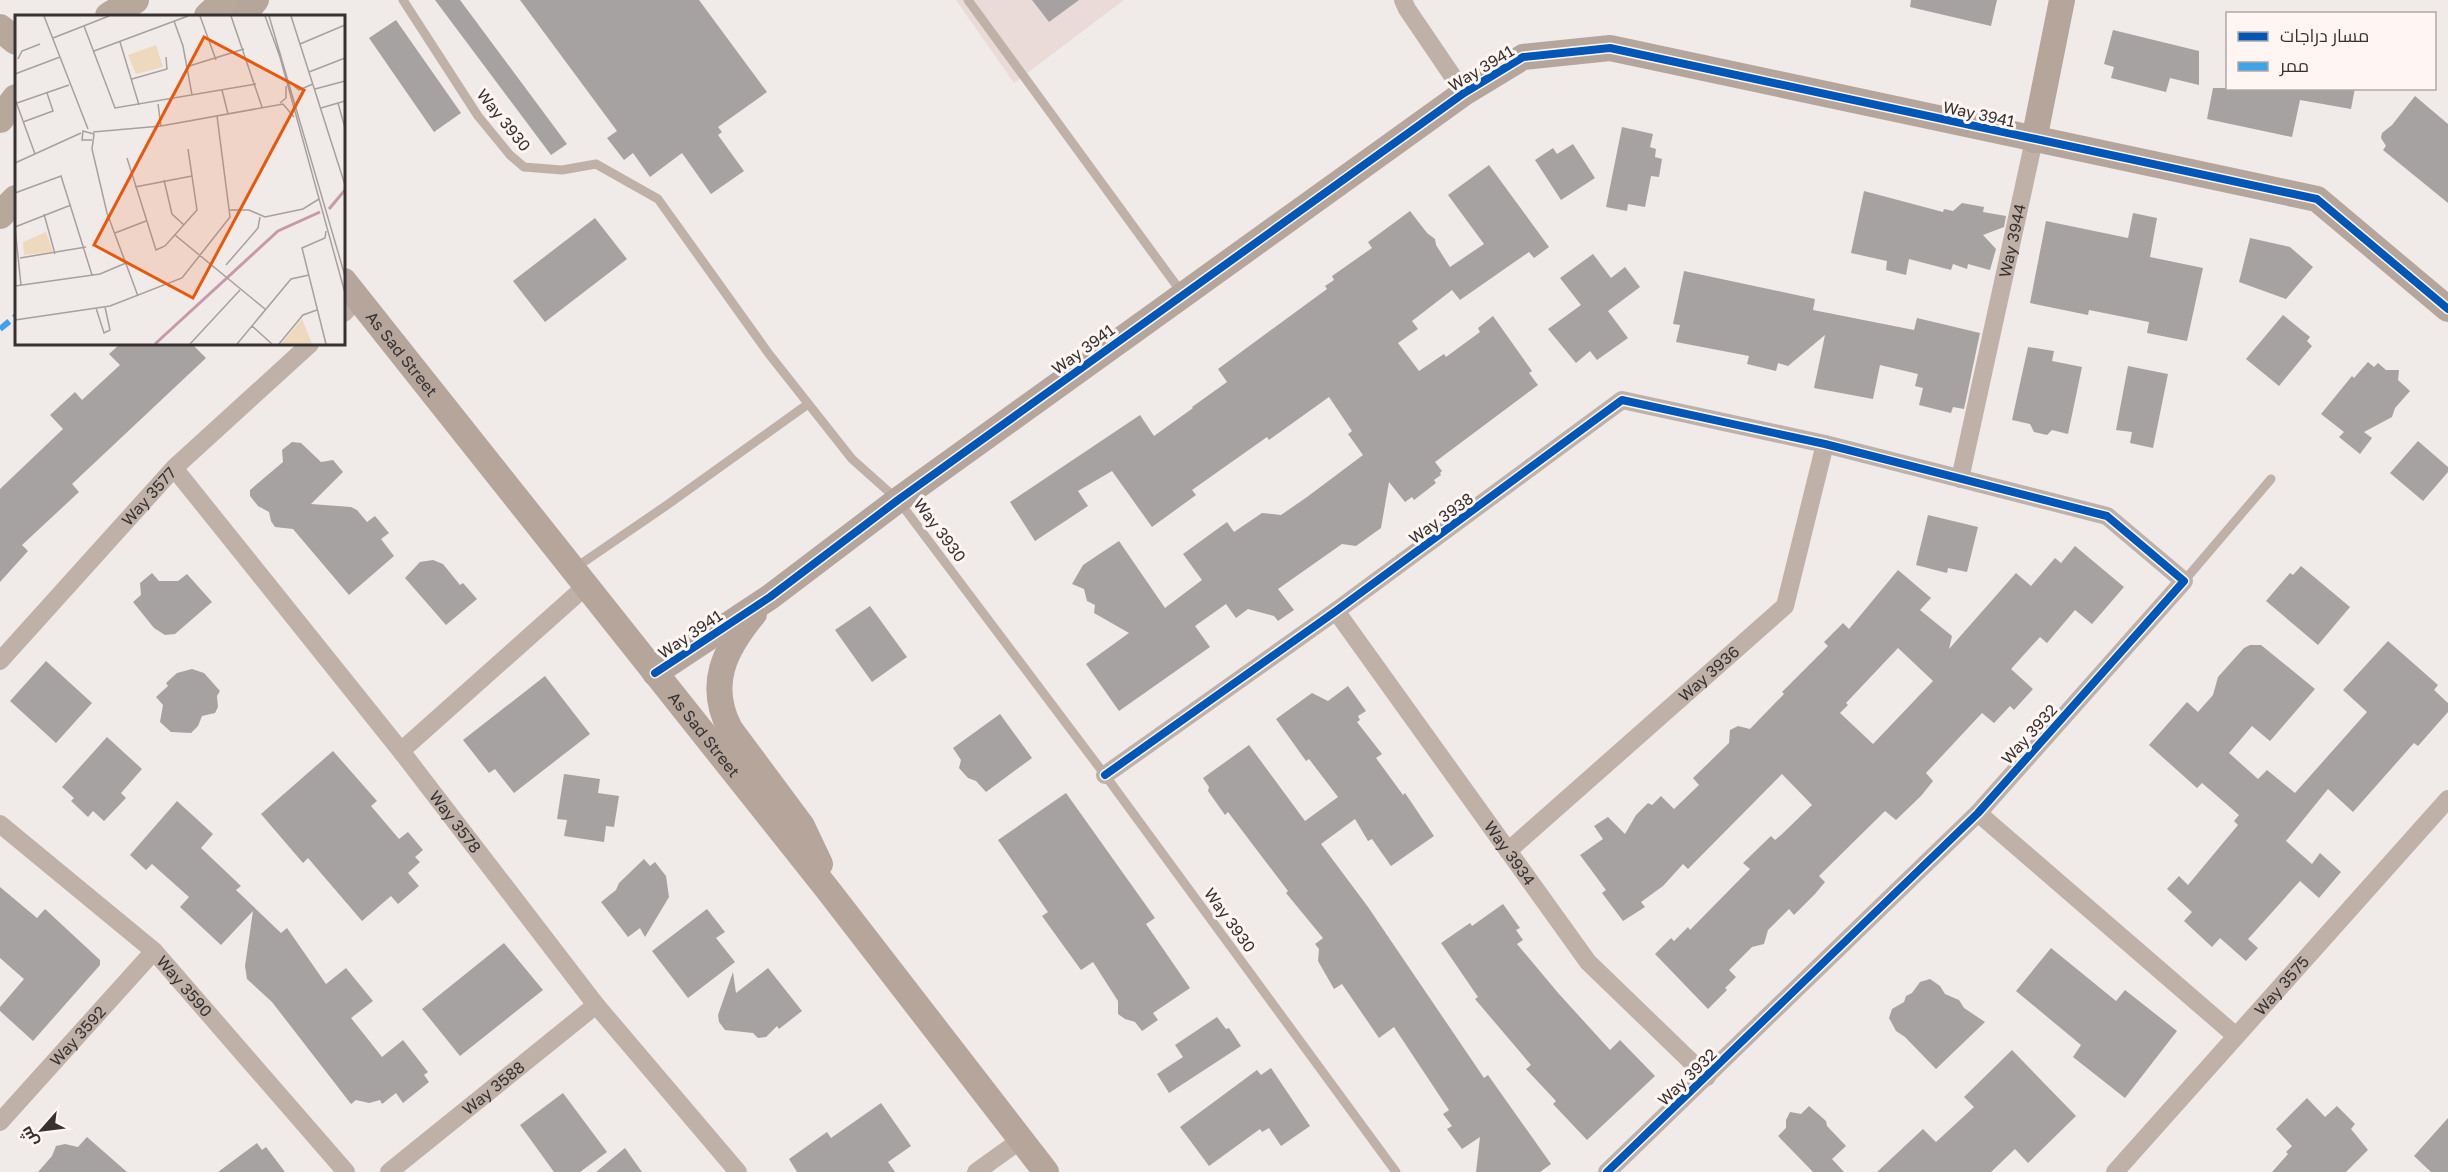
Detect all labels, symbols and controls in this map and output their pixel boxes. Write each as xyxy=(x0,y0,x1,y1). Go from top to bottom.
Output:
legend xyxy=(2226,12,2436,90)
inset map xyxy=(15,15,345,345)
text: مسار دراجات xyxy=(2280,24,2369,47)
street label: Way 3941 xyxy=(1445,41,1518,95)
text: ممر xyxy=(2279,54,2309,77)
street label: Way 3930 xyxy=(473,85,535,155)
street label: Way 3941 xyxy=(1941,97,2017,131)
street label: Way 3944 xyxy=(1994,202,2030,279)
street label: As Sad Street xyxy=(362,307,442,401)
street label: Way 3941 xyxy=(1048,319,1119,379)
street label: Way 3577 xyxy=(117,463,180,530)
street label: Way 3938 xyxy=(1405,488,1477,548)
street label: Way 3930 xyxy=(910,494,970,566)
street label: Way 3941 xyxy=(654,605,726,663)
street label: Way 3936 xyxy=(1674,641,1743,706)
street label: As Sad Street xyxy=(664,687,744,781)
street label: Way 3932 xyxy=(1997,700,2061,768)
street label: Way 3578 xyxy=(425,787,486,857)
street label: Way 3934 xyxy=(1480,817,1540,889)
street label: Way 3930 xyxy=(1200,884,1260,956)
street label: Way 3590 xyxy=(152,951,216,1021)
street label: Way 3575 xyxy=(2250,952,2313,1019)
street label: Way 3592 xyxy=(45,1002,110,1070)
street label: Way 3932 xyxy=(1653,1044,1721,1110)
street label: Way 3588 xyxy=(458,1057,529,1119)
north arrow xyxy=(12,1100,72,1160)
text: ش xyxy=(15,1123,42,1151)

